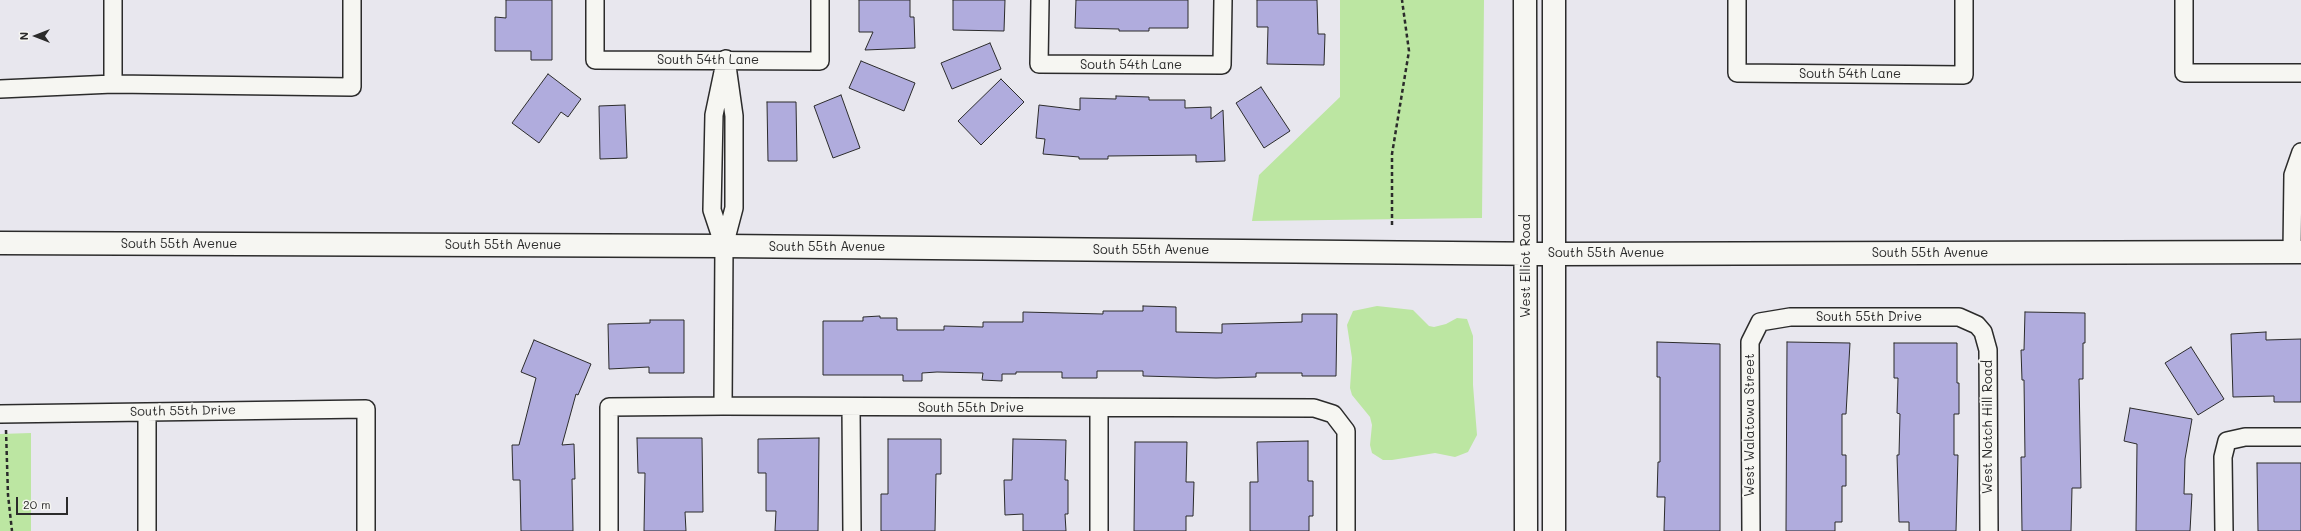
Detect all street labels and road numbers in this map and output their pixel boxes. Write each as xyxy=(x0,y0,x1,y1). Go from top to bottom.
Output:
street label: South 54th Lane xyxy=(657,52,759,68)
street label: South 54th Lane xyxy=(1080,57,1182,73)
street label: South 54th Lane xyxy=(1799,66,1901,82)
street label: West Elliot Road xyxy=(1518,214,1534,318)
street label: South 55th Avenue xyxy=(121,236,237,252)
street label: South 55th Avenue xyxy=(445,237,561,253)
street label: South 55th Avenue xyxy=(769,239,885,255)
street label: South 55th Avenue xyxy=(1093,242,1209,258)
street label: South 55th Avenue xyxy=(1548,245,1664,261)
street label: South 55th Avenue xyxy=(1872,245,1988,261)
street label: South 55th Drive xyxy=(1816,309,1922,325)
street label: West Walatowa Street xyxy=(1742,353,1758,497)
street label: West Notch Hill Road xyxy=(1980,360,1996,494)
street label: South 55th Drive xyxy=(918,400,1024,416)
street label: South 55th Drive xyxy=(130,402,236,420)

